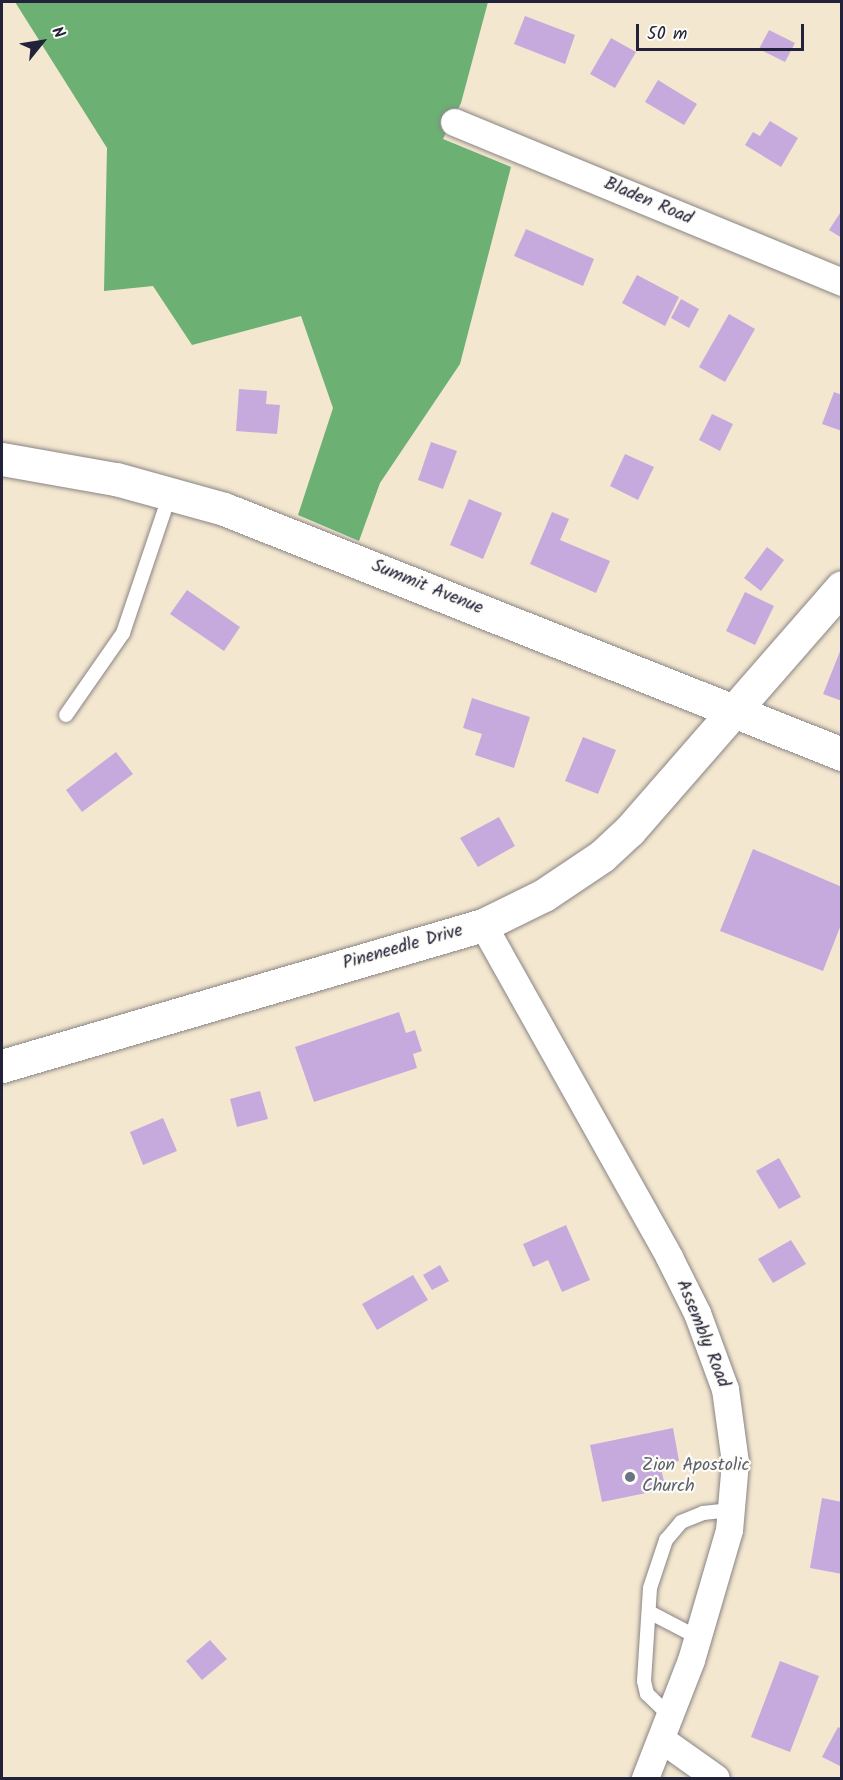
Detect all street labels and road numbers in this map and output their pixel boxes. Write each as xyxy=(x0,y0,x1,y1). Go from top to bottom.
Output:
street label: Bladen Road xyxy=(600,174,696,230)
street label: Summit Avenue xyxy=(368,556,486,620)
street label: Pineneedle Drive xyxy=(341,921,465,975)
street label: Assembly Road xyxy=(671,1277,733,1391)

